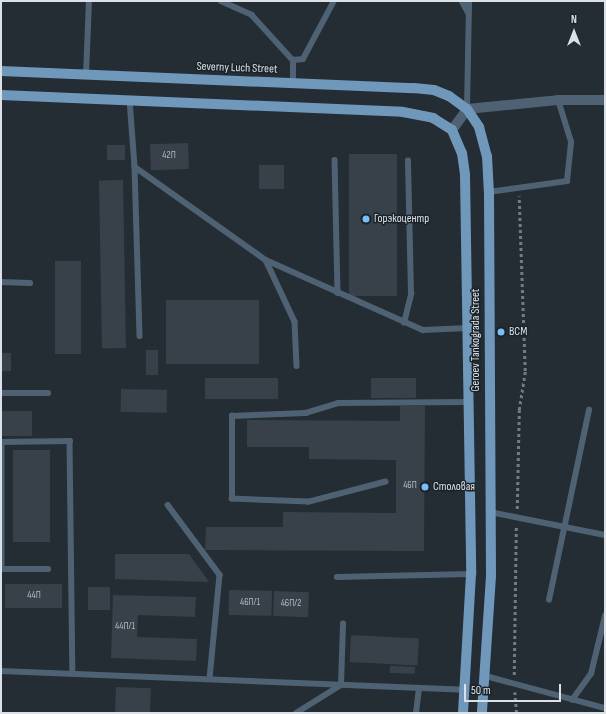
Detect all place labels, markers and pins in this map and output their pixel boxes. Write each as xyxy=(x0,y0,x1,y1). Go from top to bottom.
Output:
place label: Горэкоцентр xyxy=(374,212,429,226)
marker: Горэкоцентр xyxy=(361,214,371,224)
place label: ВСМ xyxy=(509,325,527,339)
marker: ВСМ xyxy=(496,327,506,337)
place label: Столовая xyxy=(433,480,475,494)
marker: Столовая xyxy=(420,482,430,492)

